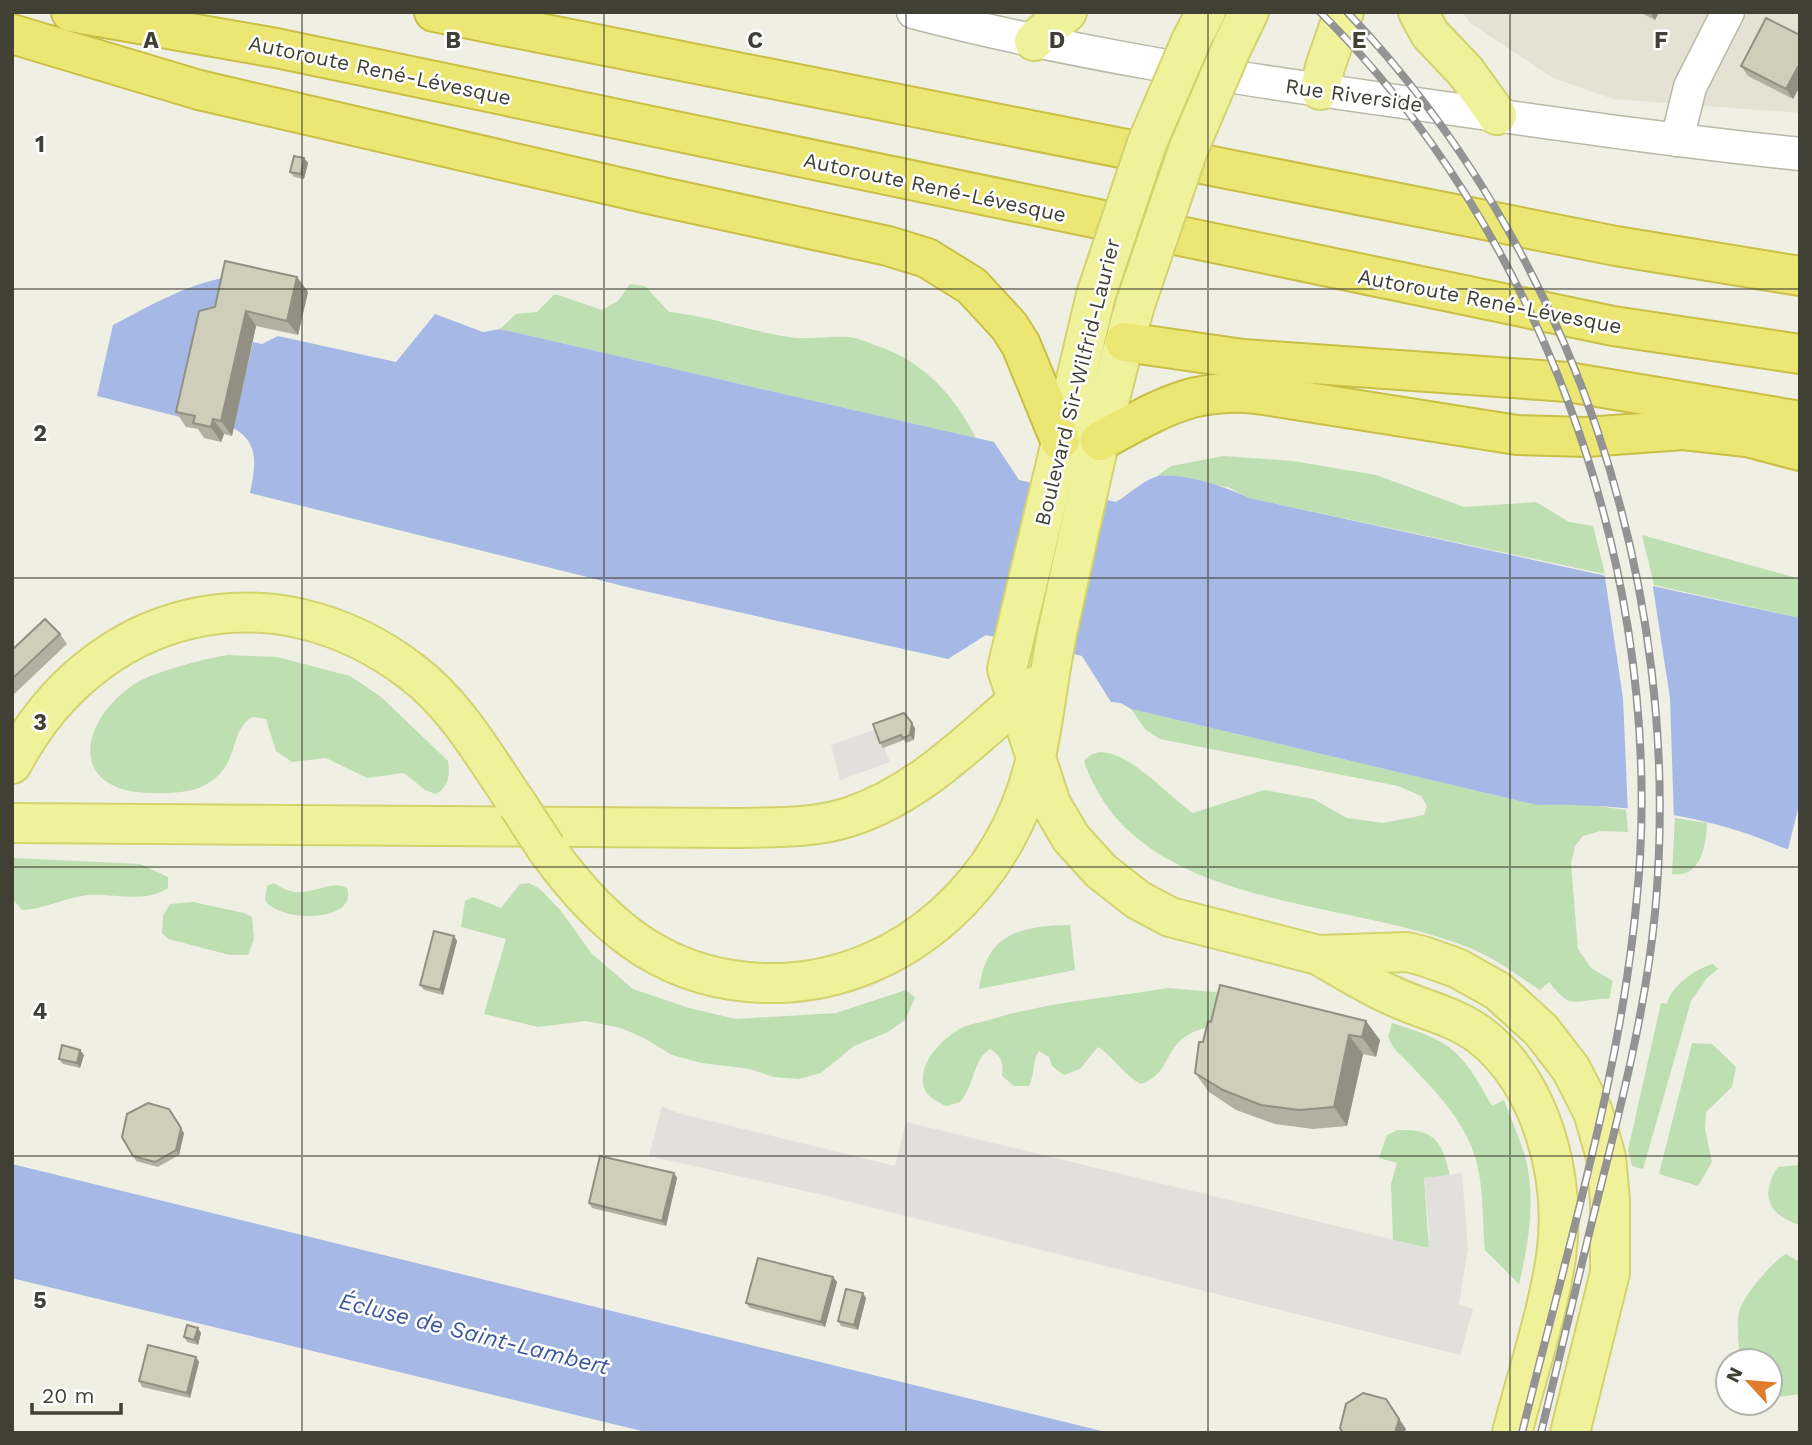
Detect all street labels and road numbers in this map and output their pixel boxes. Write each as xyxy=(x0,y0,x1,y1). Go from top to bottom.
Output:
street label: Autoroute René-Lévesque xyxy=(246,30,514,110)
street label: Rue Riverside xyxy=(1284,73,1424,117)
street label: Autoroute René-Lévesque xyxy=(801,147,1069,227)
street label: Boulevard Sir-Wilfrid-Laurier xyxy=(1029,235,1125,528)
street label: Autoroute René-Lévesque xyxy=(1356,263,1624,339)

